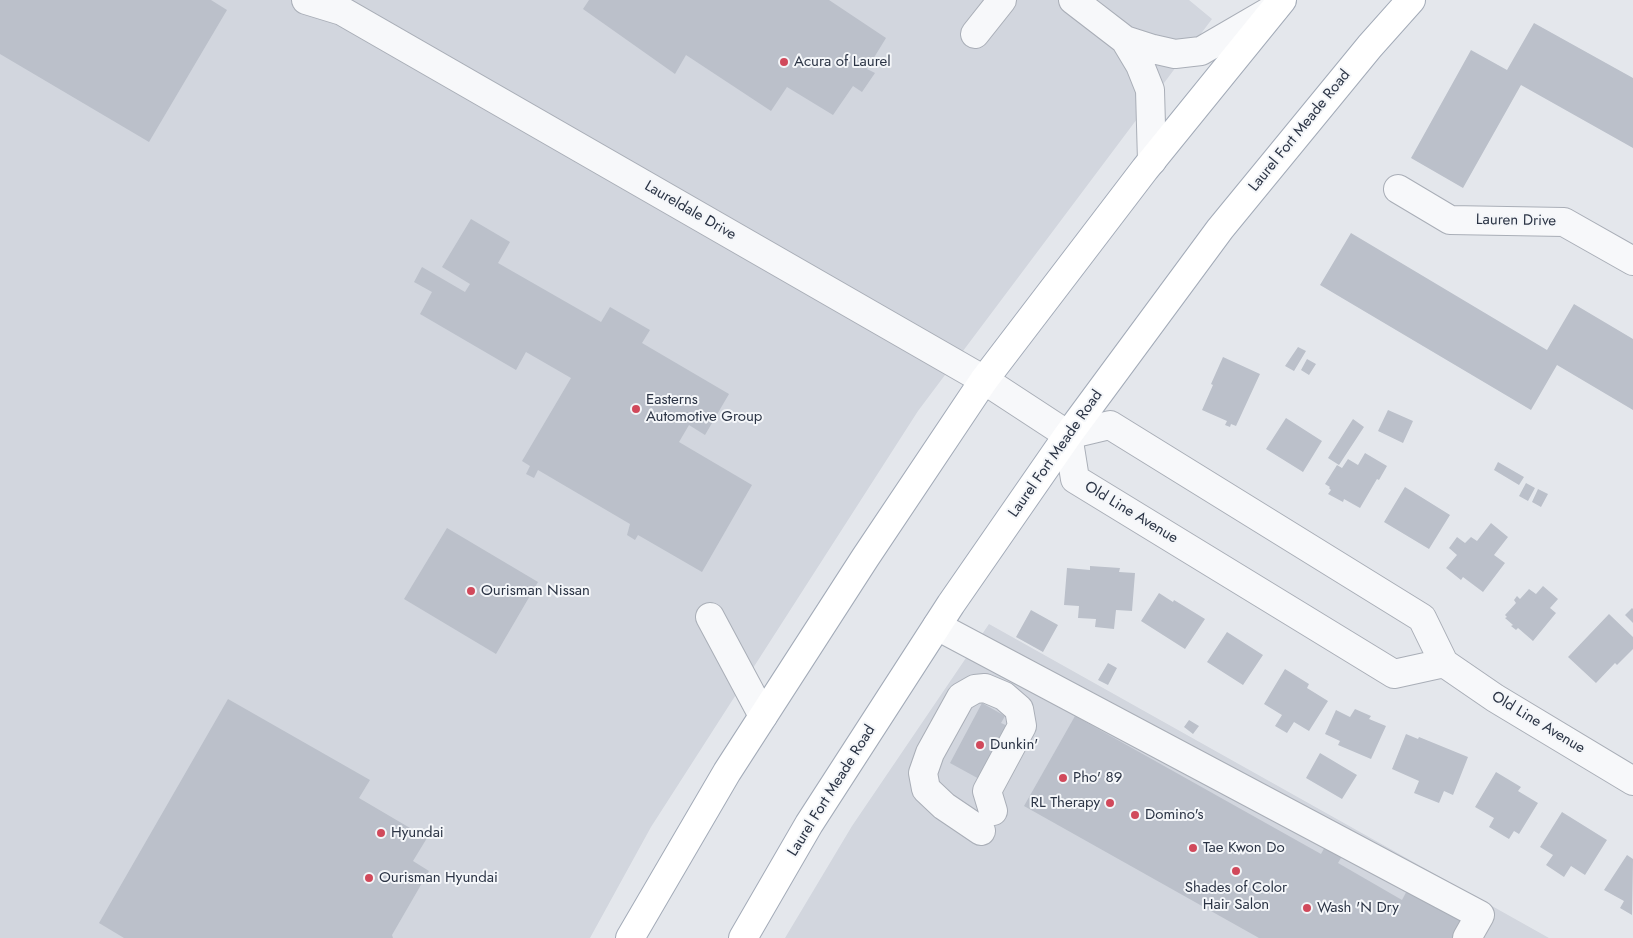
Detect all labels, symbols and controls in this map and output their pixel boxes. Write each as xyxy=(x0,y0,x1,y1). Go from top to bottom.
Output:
place label: Acura of Laurel xyxy=(794,53,891,71)
marker: Acura of Laurel xyxy=(778,56,790,68)
street label: Laurel Fort Meade Road xyxy=(1245,67,1355,195)
street label: Laureldale Drive xyxy=(641,178,739,244)
street label: Lauren Drive xyxy=(1476,211,1556,231)
street label: Laurel Fort Meade Road xyxy=(1005,387,1107,521)
place label: Easterns Automotive Group xyxy=(646,391,762,426)
marker: Easterns Automotive Group xyxy=(630,403,642,415)
street label: Old Line Avenue xyxy=(1081,478,1181,548)
place label: Ourisman Nissan xyxy=(481,582,590,600)
marker: Ourisman Nissan xyxy=(465,585,477,597)
street label: Old Line Avenue xyxy=(1488,688,1588,758)
street label: Laurel Fort Meade Road xyxy=(784,722,880,860)
place label: Dunkin' xyxy=(990,736,1038,754)
marker: Dunkin' xyxy=(974,739,986,751)
place label: Pho' 89 xyxy=(1073,769,1122,787)
marker: Pho' 89 xyxy=(1057,772,1069,784)
place label: RL Therapy xyxy=(1030,794,1100,812)
marker: RL Therapy xyxy=(1104,797,1116,809)
place label: Domino's xyxy=(1145,806,1203,824)
marker: Domino's xyxy=(1129,809,1141,821)
place label: Hyundai xyxy=(391,824,444,842)
marker: Hyundai xyxy=(375,827,387,839)
place label: Tae Kwon Do xyxy=(1203,839,1285,857)
marker: Tae Kwon Do xyxy=(1187,842,1199,854)
marker: Shades of Color Hair Salon xyxy=(1230,865,1242,877)
place label: Ourisman Hyundai xyxy=(379,869,498,887)
marker: Ourisman Hyundai xyxy=(363,872,375,884)
place label: Shades of Color Hair Salon xyxy=(1185,879,1287,914)
place label: Wash 'N Dry xyxy=(1317,899,1399,917)
marker: Wash 'N Dry xyxy=(1301,902,1313,914)

